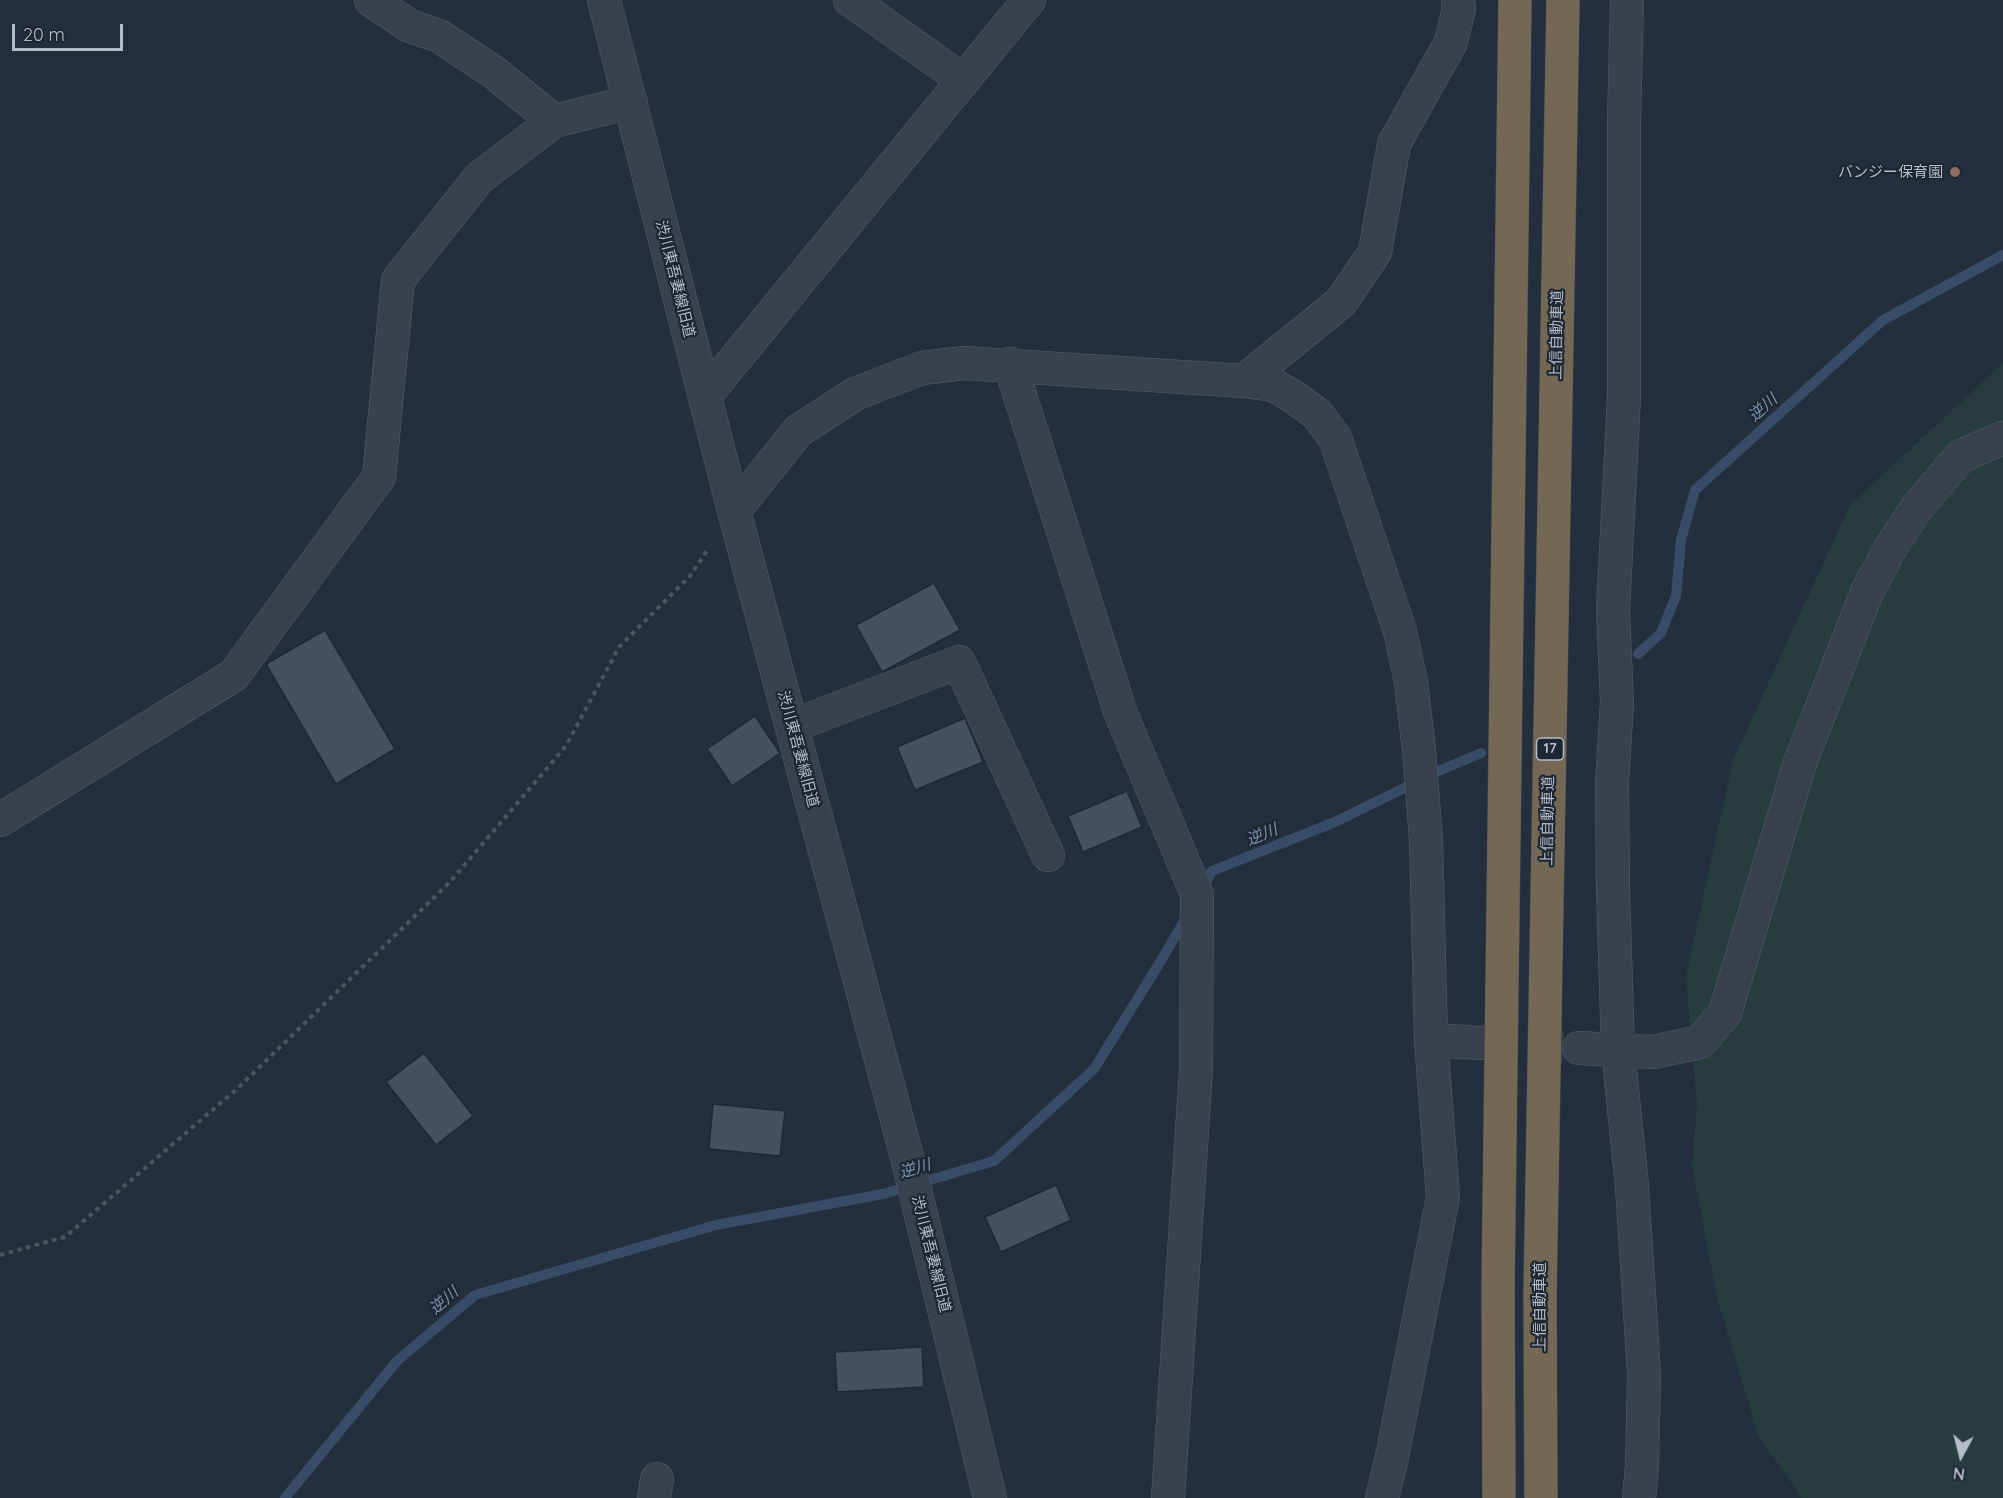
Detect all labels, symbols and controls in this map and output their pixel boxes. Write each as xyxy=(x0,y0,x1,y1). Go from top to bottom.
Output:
scale bar xyxy=(15,12,126,50)
text: 20 m xyxy=(23,23,65,46)
place label: バンジー保育園 xyxy=(1838,163,1943,181)
marker: バンジー保育園 xyxy=(1948,165,1962,179)
street label: 渋川東吾妻線旧道 xyxy=(652,219,698,339)
street label: 上信自動車道 xyxy=(1547,290,1567,380)
water label: 逆川 xyxy=(1745,390,1781,426)
street label: 渋川東吾妻線旧道 xyxy=(774,689,822,809)
road number: 17 xyxy=(1536,738,1564,760)
street label: 上信自動車道 xyxy=(1538,776,1558,866)
water label: 逆川 xyxy=(1244,820,1280,850)
water label: 逆川 xyxy=(897,1155,933,1183)
street label: 渋川東吾妻線旧道 xyxy=(908,1194,954,1314)
street label: 上信自動車道 xyxy=(1531,1262,1549,1352)
water label: 逆川 xyxy=(426,1283,462,1319)
north arrow xyxy=(1931,1426,1991,1486)
text: N xyxy=(1952,1463,1966,1485)

